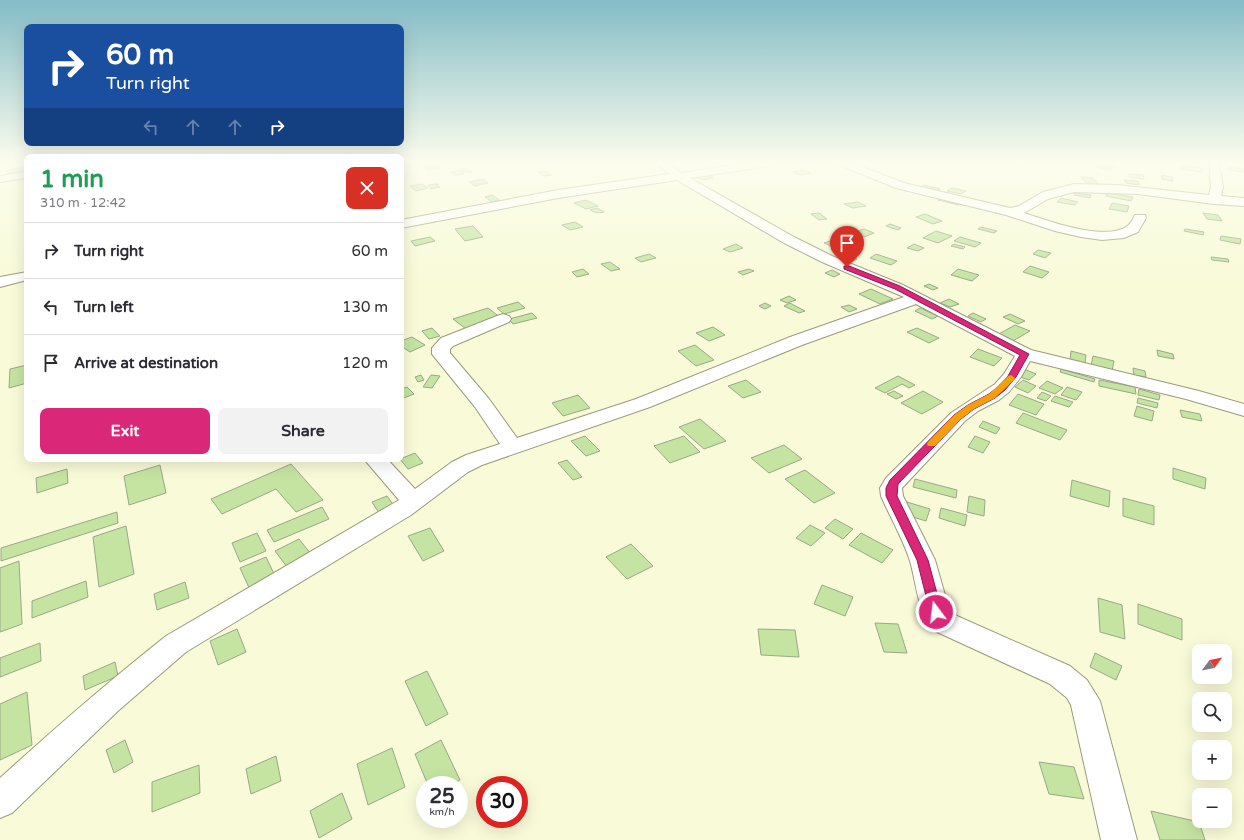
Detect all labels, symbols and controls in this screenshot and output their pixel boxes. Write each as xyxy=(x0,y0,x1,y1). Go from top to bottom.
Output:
text: 60 m xyxy=(106,38,174,72)
icon: right xyxy=(40,40,92,92)
text: Turn right xyxy=(106,72,190,94)
icon: left xyxy=(140,116,162,138)
icon: ahead xyxy=(182,116,204,138)
icon: ahead xyxy=(224,116,246,138)
icon: right xyxy=(266,116,288,138)
text: 1 min xyxy=(40,165,104,194)
button: close xyxy=(346,167,388,209)
text: 310 m · 12:42 xyxy=(40,195,126,211)
pin xyxy=(830,226,864,267)
icon: arrive xyxy=(836,232,858,254)
icon: right xyxy=(40,240,62,262)
text: Turn right xyxy=(74,242,144,260)
text: 60 m xyxy=(351,242,388,260)
icon: left xyxy=(40,296,62,318)
text: Turn left xyxy=(74,298,134,316)
text: 130 m xyxy=(342,298,388,316)
icon: arrive xyxy=(40,352,62,374)
text: Arrive at destination xyxy=(74,354,218,372)
text: 120 m xyxy=(342,354,388,372)
button: Exit xyxy=(40,408,210,454)
button: Share xyxy=(218,408,388,454)
position arrow xyxy=(915,591,957,633)
north arrow xyxy=(1192,644,1232,684)
map controls xyxy=(1192,644,1232,828)
button: search xyxy=(1192,692,1232,732)
button: + xyxy=(1192,740,1232,780)
speed limit sign: 30 xyxy=(476,776,528,828)
text: 25 xyxy=(429,785,455,809)
button: − xyxy=(1192,788,1232,828)
text: km/h xyxy=(429,806,455,818)

